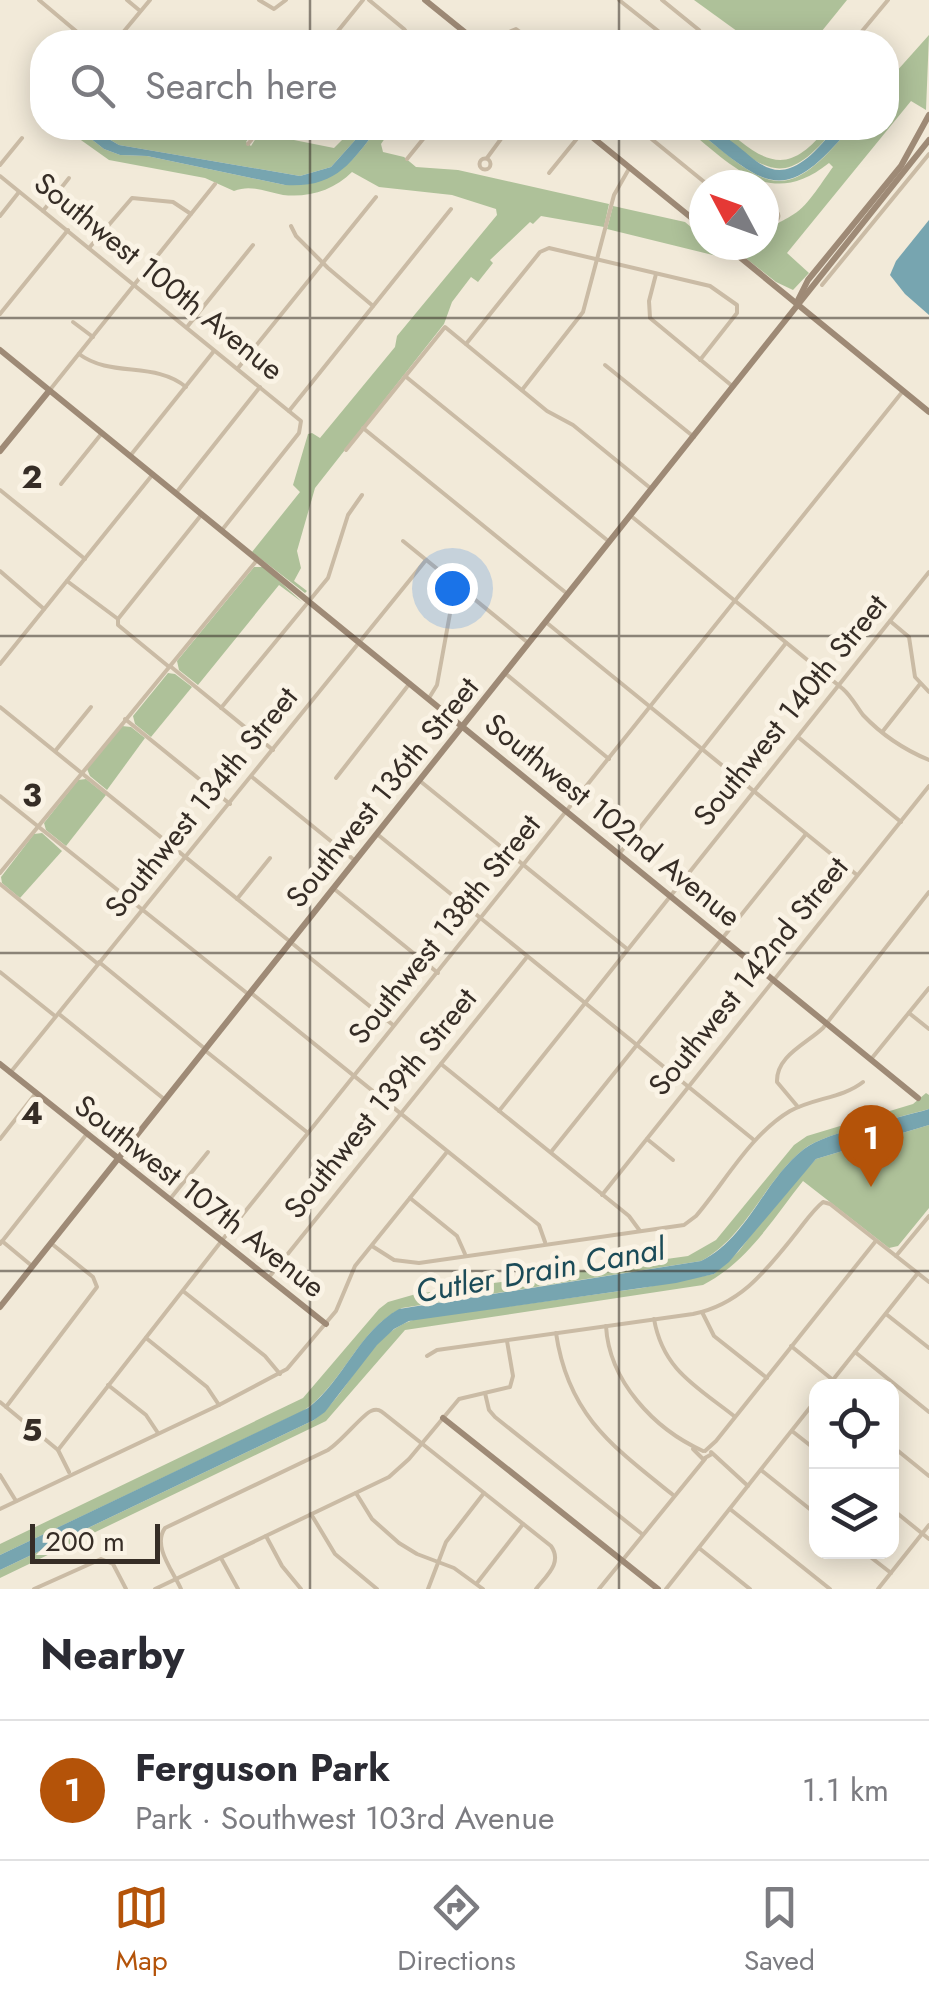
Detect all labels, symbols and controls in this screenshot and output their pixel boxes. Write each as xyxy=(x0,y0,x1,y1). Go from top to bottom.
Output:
search box xyxy=(30,30,899,140)
icon: search xyxy=(65,58,120,113)
text: Search here xyxy=(145,58,337,113)
street label: Southwest 100th Avenue xyxy=(25,162,293,390)
north arrow xyxy=(689,170,779,260)
text: 2 xyxy=(22,454,43,500)
your location xyxy=(427,563,478,614)
street label: Southwest 140th Street xyxy=(683,584,898,835)
street label: Southwest 136th Street xyxy=(275,667,489,917)
street label: Southwest 134th Street xyxy=(94,677,308,927)
street label: Southwest 102nd Avenue xyxy=(476,703,750,937)
text: 3 xyxy=(22,772,42,818)
street label: Southwest 138th Street xyxy=(338,804,551,1053)
street label: Southwest 142nd Street xyxy=(638,847,859,1105)
street label: Southwest 139th Street xyxy=(273,978,487,1228)
street label: Southwest 107th Avenue xyxy=(66,1084,334,1308)
text: 4 xyxy=(21,1090,43,1136)
pin: 1 xyxy=(838,1104,904,1187)
water label: Cutler Drain Canal xyxy=(412,1225,670,1315)
map controls xyxy=(809,1379,899,1559)
button: locate xyxy=(809,1379,899,1469)
text: 5 xyxy=(22,1407,42,1453)
button: layers xyxy=(809,1469,899,1559)
scale bar xyxy=(30,1519,160,1564)
text: 200 m xyxy=(45,1521,125,1562)
text: Nearby xyxy=(40,1624,184,1685)
text: Ferguson Park xyxy=(135,1740,390,1795)
text: 1 xyxy=(64,1767,81,1813)
text: 1.1 km xyxy=(802,1767,889,1813)
text: Park · Southwest 103rd Avenue xyxy=(135,1795,554,1841)
tab: Map xyxy=(114,1880,169,1981)
tab: Directions xyxy=(397,1880,516,1981)
tab: Saved xyxy=(744,1880,815,1981)

